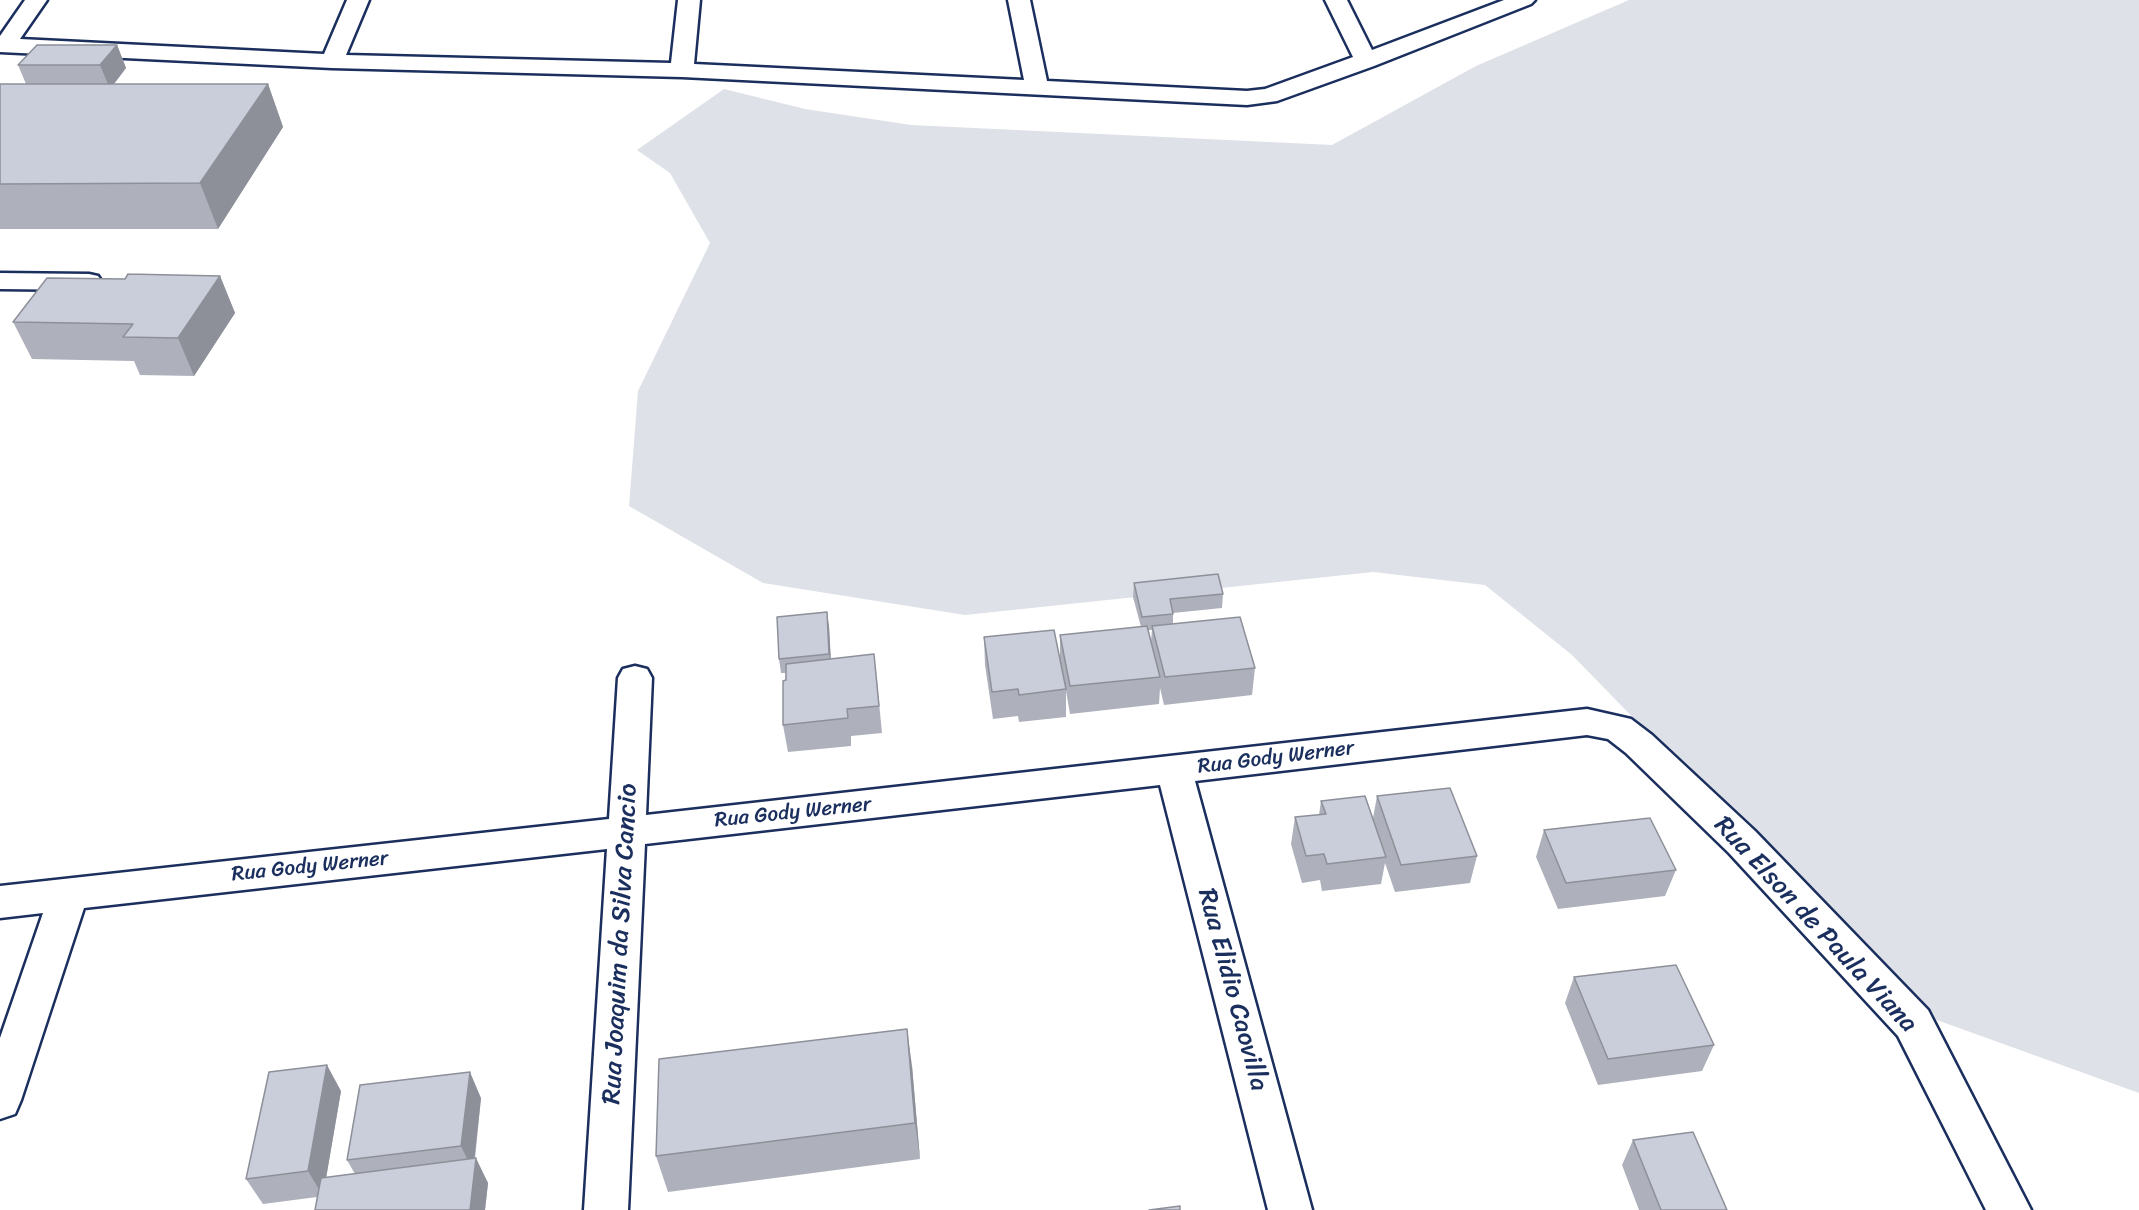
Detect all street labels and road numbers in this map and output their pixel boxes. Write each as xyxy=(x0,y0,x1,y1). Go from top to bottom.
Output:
street label: Rua Gody Werner xyxy=(1196,736,1356,780)
street label: Rua Joaquim da Silva Cancio xyxy=(597,783,645,1105)
street label: Rua Gody Werner xyxy=(713,792,873,834)
street label: Rua Elson de Paula Viana xyxy=(1707,811,1923,1039)
street label: Rua Gody Werner xyxy=(230,846,390,888)
street label: Rua Elidio Caovilla xyxy=(1190,885,1274,1095)

